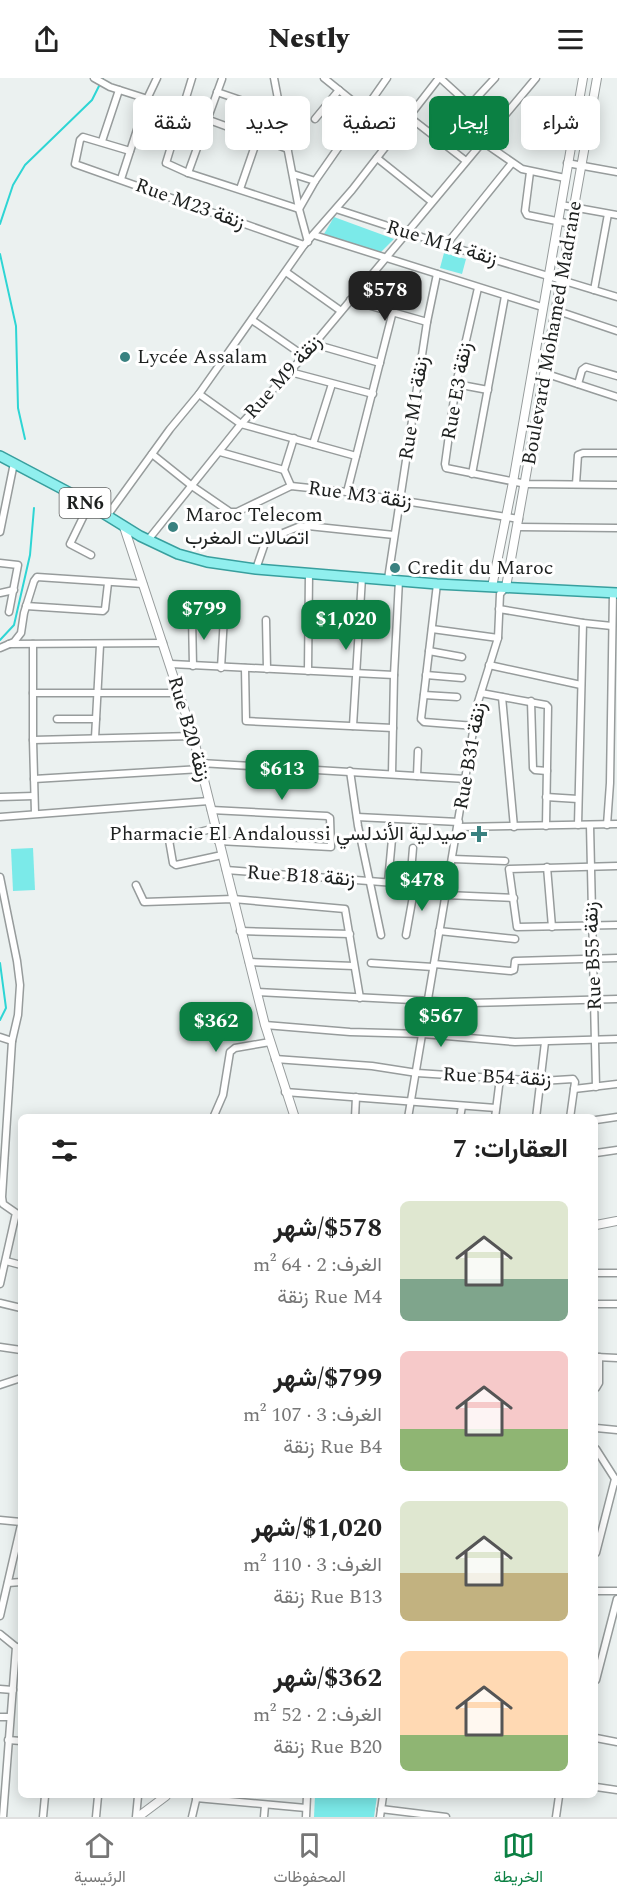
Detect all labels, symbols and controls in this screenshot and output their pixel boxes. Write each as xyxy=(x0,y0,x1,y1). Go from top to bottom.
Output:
text: Nestly xyxy=(268,18,349,60)
icon: share xyxy=(30,23,63,56)
icon: menu xyxy=(554,23,587,56)
chip: شقة xyxy=(133,96,213,150)
chip: جديد xyxy=(225,96,310,150)
chip: تصفية xyxy=(322,96,417,150)
chip: إيجار xyxy=(429,96,509,150)
chip: شراء xyxy=(521,96,600,150)
street label: Rue M23 زنقة xyxy=(131,170,249,238)
street label: Boulevard Mohamed Madrane xyxy=(514,198,590,468)
street label: Rue M14 زنقة xyxy=(383,212,501,274)
pin: $578 xyxy=(349,271,421,322)
text: $578 xyxy=(363,275,407,305)
street label: Rue M9 زنقة xyxy=(237,328,329,426)
street label: Rue E3 زنقة xyxy=(434,340,480,442)
place label: Lycée Assalam xyxy=(137,342,267,372)
marker: Lycée Assalam xyxy=(118,350,132,364)
street label: Rue M1 زنقة xyxy=(391,354,437,462)
street label: Rue M3 زنقة xyxy=(306,473,414,517)
road number: RN6 xyxy=(60,488,110,518)
place label: Maroc Telecom اتصالات المغرب xyxy=(185,500,323,553)
marker: Maroc Telecom اتصالات المغرب xyxy=(166,520,180,534)
place label: Credit du Maroc xyxy=(407,553,553,583)
marker: Credit du Maroc xyxy=(388,561,402,575)
pin: $799 xyxy=(168,590,240,641)
text: $799 xyxy=(182,594,226,624)
pin: $1,020 xyxy=(297,600,395,651)
text: $1,020 xyxy=(315,604,377,634)
street label: Rue B20 زنقة xyxy=(160,673,218,785)
street label: Rue B31 زنقة xyxy=(446,700,494,812)
pin: $613 xyxy=(246,750,318,801)
text: $613 xyxy=(260,754,304,784)
place label: Pharmacie El Andaloussi صيدلية الأندلسي xyxy=(109,819,467,850)
marker: Pharmacie El Andaloussi صيدلية الأندلسي xyxy=(472,827,486,841)
street label: Rue B18 زنقة xyxy=(246,857,356,895)
pin: $478 xyxy=(386,861,458,912)
text: $478 xyxy=(400,865,444,895)
street label: Rue B55 زنقة xyxy=(576,901,610,1011)
pin: $567 xyxy=(405,997,477,1048)
text: $567 xyxy=(419,1001,463,1031)
pin: $362 xyxy=(180,1002,252,1053)
text: $362 xyxy=(194,1006,238,1036)
street label: Rue B54 زنقة xyxy=(442,1059,552,1095)
text: العقارات: 7 xyxy=(453,1129,568,1169)
icon: filters xyxy=(48,1134,81,1167)
text: $578/شهر xyxy=(273,1208,382,1248)
icon: home xyxy=(448,1225,520,1297)
text: الغرف: 2 · 64 m² xyxy=(253,1250,382,1280)
text: Rue M4 زنقة xyxy=(277,1282,382,1312)
text: $799/شهر xyxy=(273,1358,382,1398)
icon: home xyxy=(448,1375,520,1447)
text: الغرف: 3 · 107 m² xyxy=(243,1400,382,1430)
text: Rue B4 زنقة xyxy=(283,1432,382,1462)
text: $1,020/شهر xyxy=(252,1508,382,1548)
icon: home xyxy=(448,1525,520,1597)
text: الغرف: 3 · 110 m² xyxy=(243,1550,382,1580)
text: Rue B13 زنقة xyxy=(273,1582,382,1612)
text: $362/شهر xyxy=(273,1658,382,1698)
icon: home xyxy=(448,1675,520,1747)
text: الغرف: 2 · 52 m² xyxy=(253,1700,382,1730)
text: Rue B20 زنقة xyxy=(273,1732,382,1762)
tab: الرئيسية xyxy=(74,1829,126,1891)
tab: المحفوظات xyxy=(274,1829,346,1891)
tab: الخريطة xyxy=(494,1829,543,1891)

